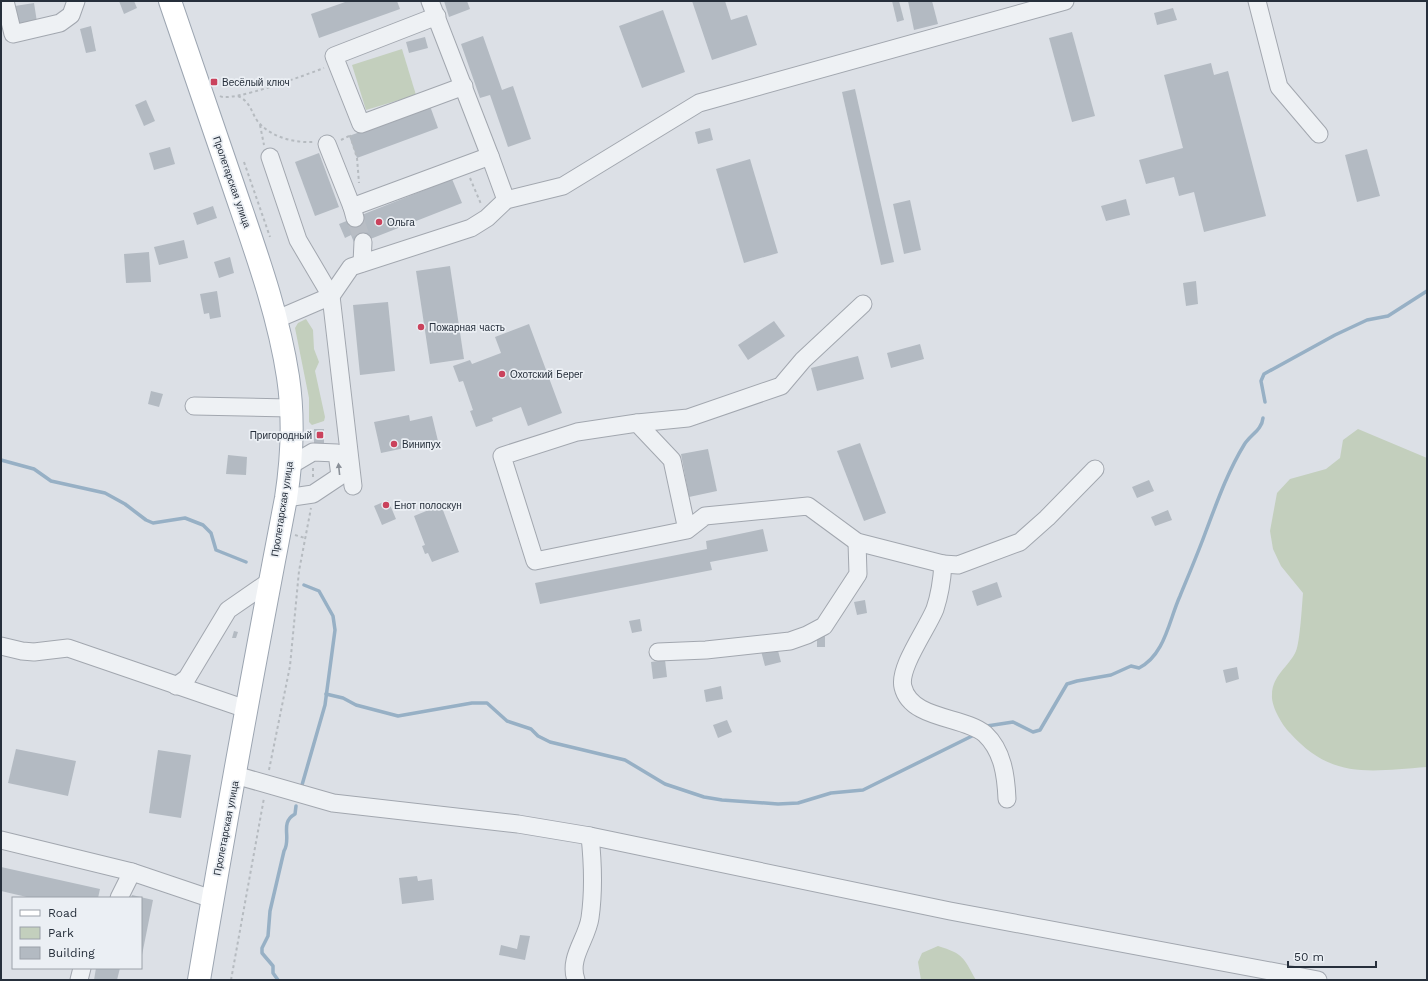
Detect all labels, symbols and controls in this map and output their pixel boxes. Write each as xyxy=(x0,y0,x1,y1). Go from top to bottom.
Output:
marker: Весёлый ключ xyxy=(209,77,219,87)
place label: Весёлый ключ xyxy=(222,77,290,88)
street label: Пролетарская улица xyxy=(211,135,253,230)
marker: Ольга xyxy=(374,217,384,227)
place label: Ольга xyxy=(387,217,415,228)
marker: Пожарная часть xyxy=(416,322,426,332)
place label: Пожарная часть xyxy=(429,322,505,333)
marker: Охотский Берег xyxy=(497,369,507,379)
place label: Охотский Берег xyxy=(510,369,584,380)
place label: Пригородный xyxy=(250,430,312,441)
marker: Пригородный xyxy=(315,430,325,440)
marker: Винипух xyxy=(389,439,399,449)
place label: Винипух xyxy=(402,439,441,450)
street label: Пролетарская улица xyxy=(269,460,295,557)
one-way arrow xyxy=(336,463,342,475)
marker: Енот полоскун xyxy=(381,500,391,510)
place label: Енот полоскун xyxy=(394,500,462,511)
street label: Пролетарская улица xyxy=(211,779,241,876)
legend xyxy=(12,897,142,969)
text: Road xyxy=(48,906,77,920)
text: Park xyxy=(48,926,74,940)
scale bar xyxy=(1288,943,1376,969)
text: Building xyxy=(48,946,95,960)
text: 50 m xyxy=(1294,950,1324,964)

